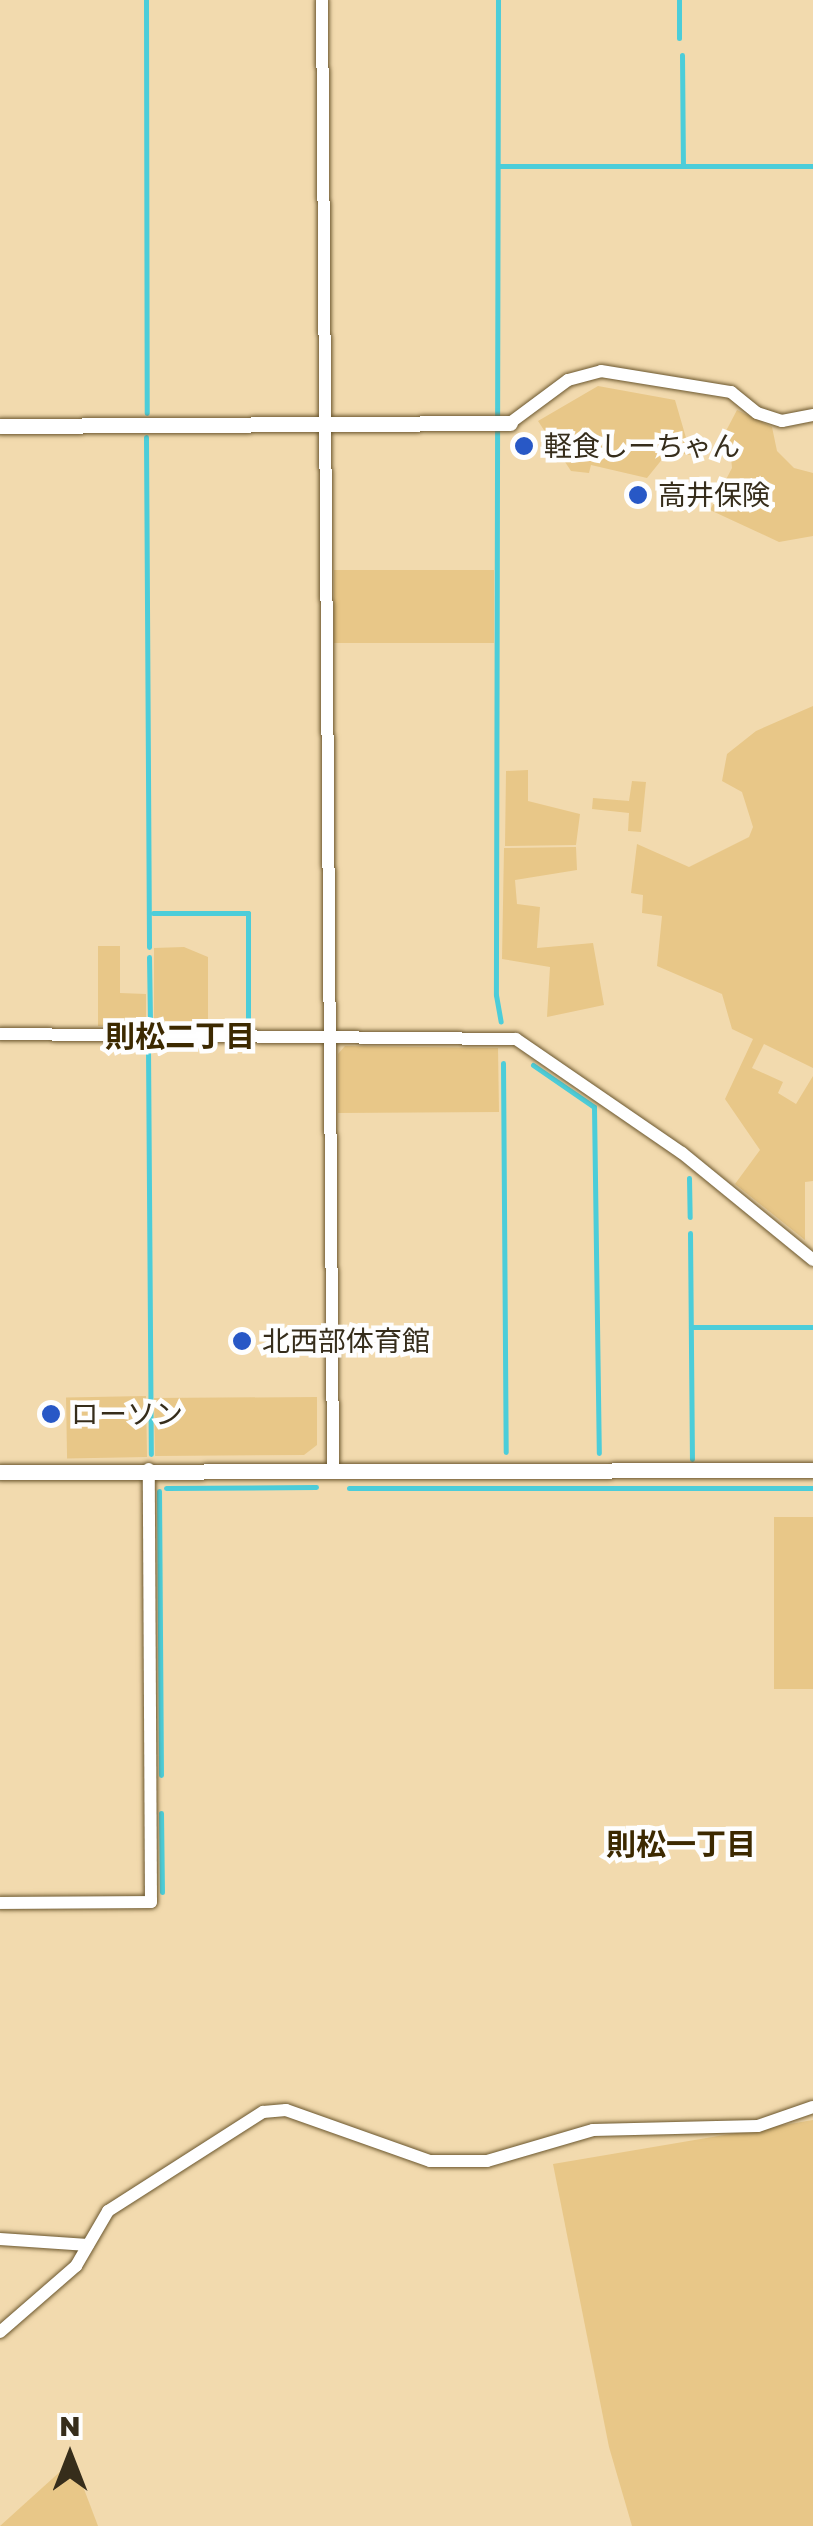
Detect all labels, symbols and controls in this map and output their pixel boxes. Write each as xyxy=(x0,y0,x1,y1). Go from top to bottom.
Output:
place label: 軽食しーちゃん xyxy=(544,429,740,463)
marker: 軽食しーちゃん xyxy=(513,435,535,457)
place label: 高井保険 xyxy=(658,478,770,512)
marker: 高井保険 xyxy=(627,484,649,506)
district label: 則松二丁目 xyxy=(105,1018,255,1054)
place label: 北西部体育館 xyxy=(262,1324,430,1358)
marker: 北西部体育館 xyxy=(231,1330,253,1352)
place label: ローソン xyxy=(71,1397,183,1431)
marker: ローソン xyxy=(40,1403,62,1425)
district label: 則松一丁目 xyxy=(606,1826,756,1862)
north arrow xyxy=(20,2406,120,2506)
text: N xyxy=(59,2409,81,2442)

